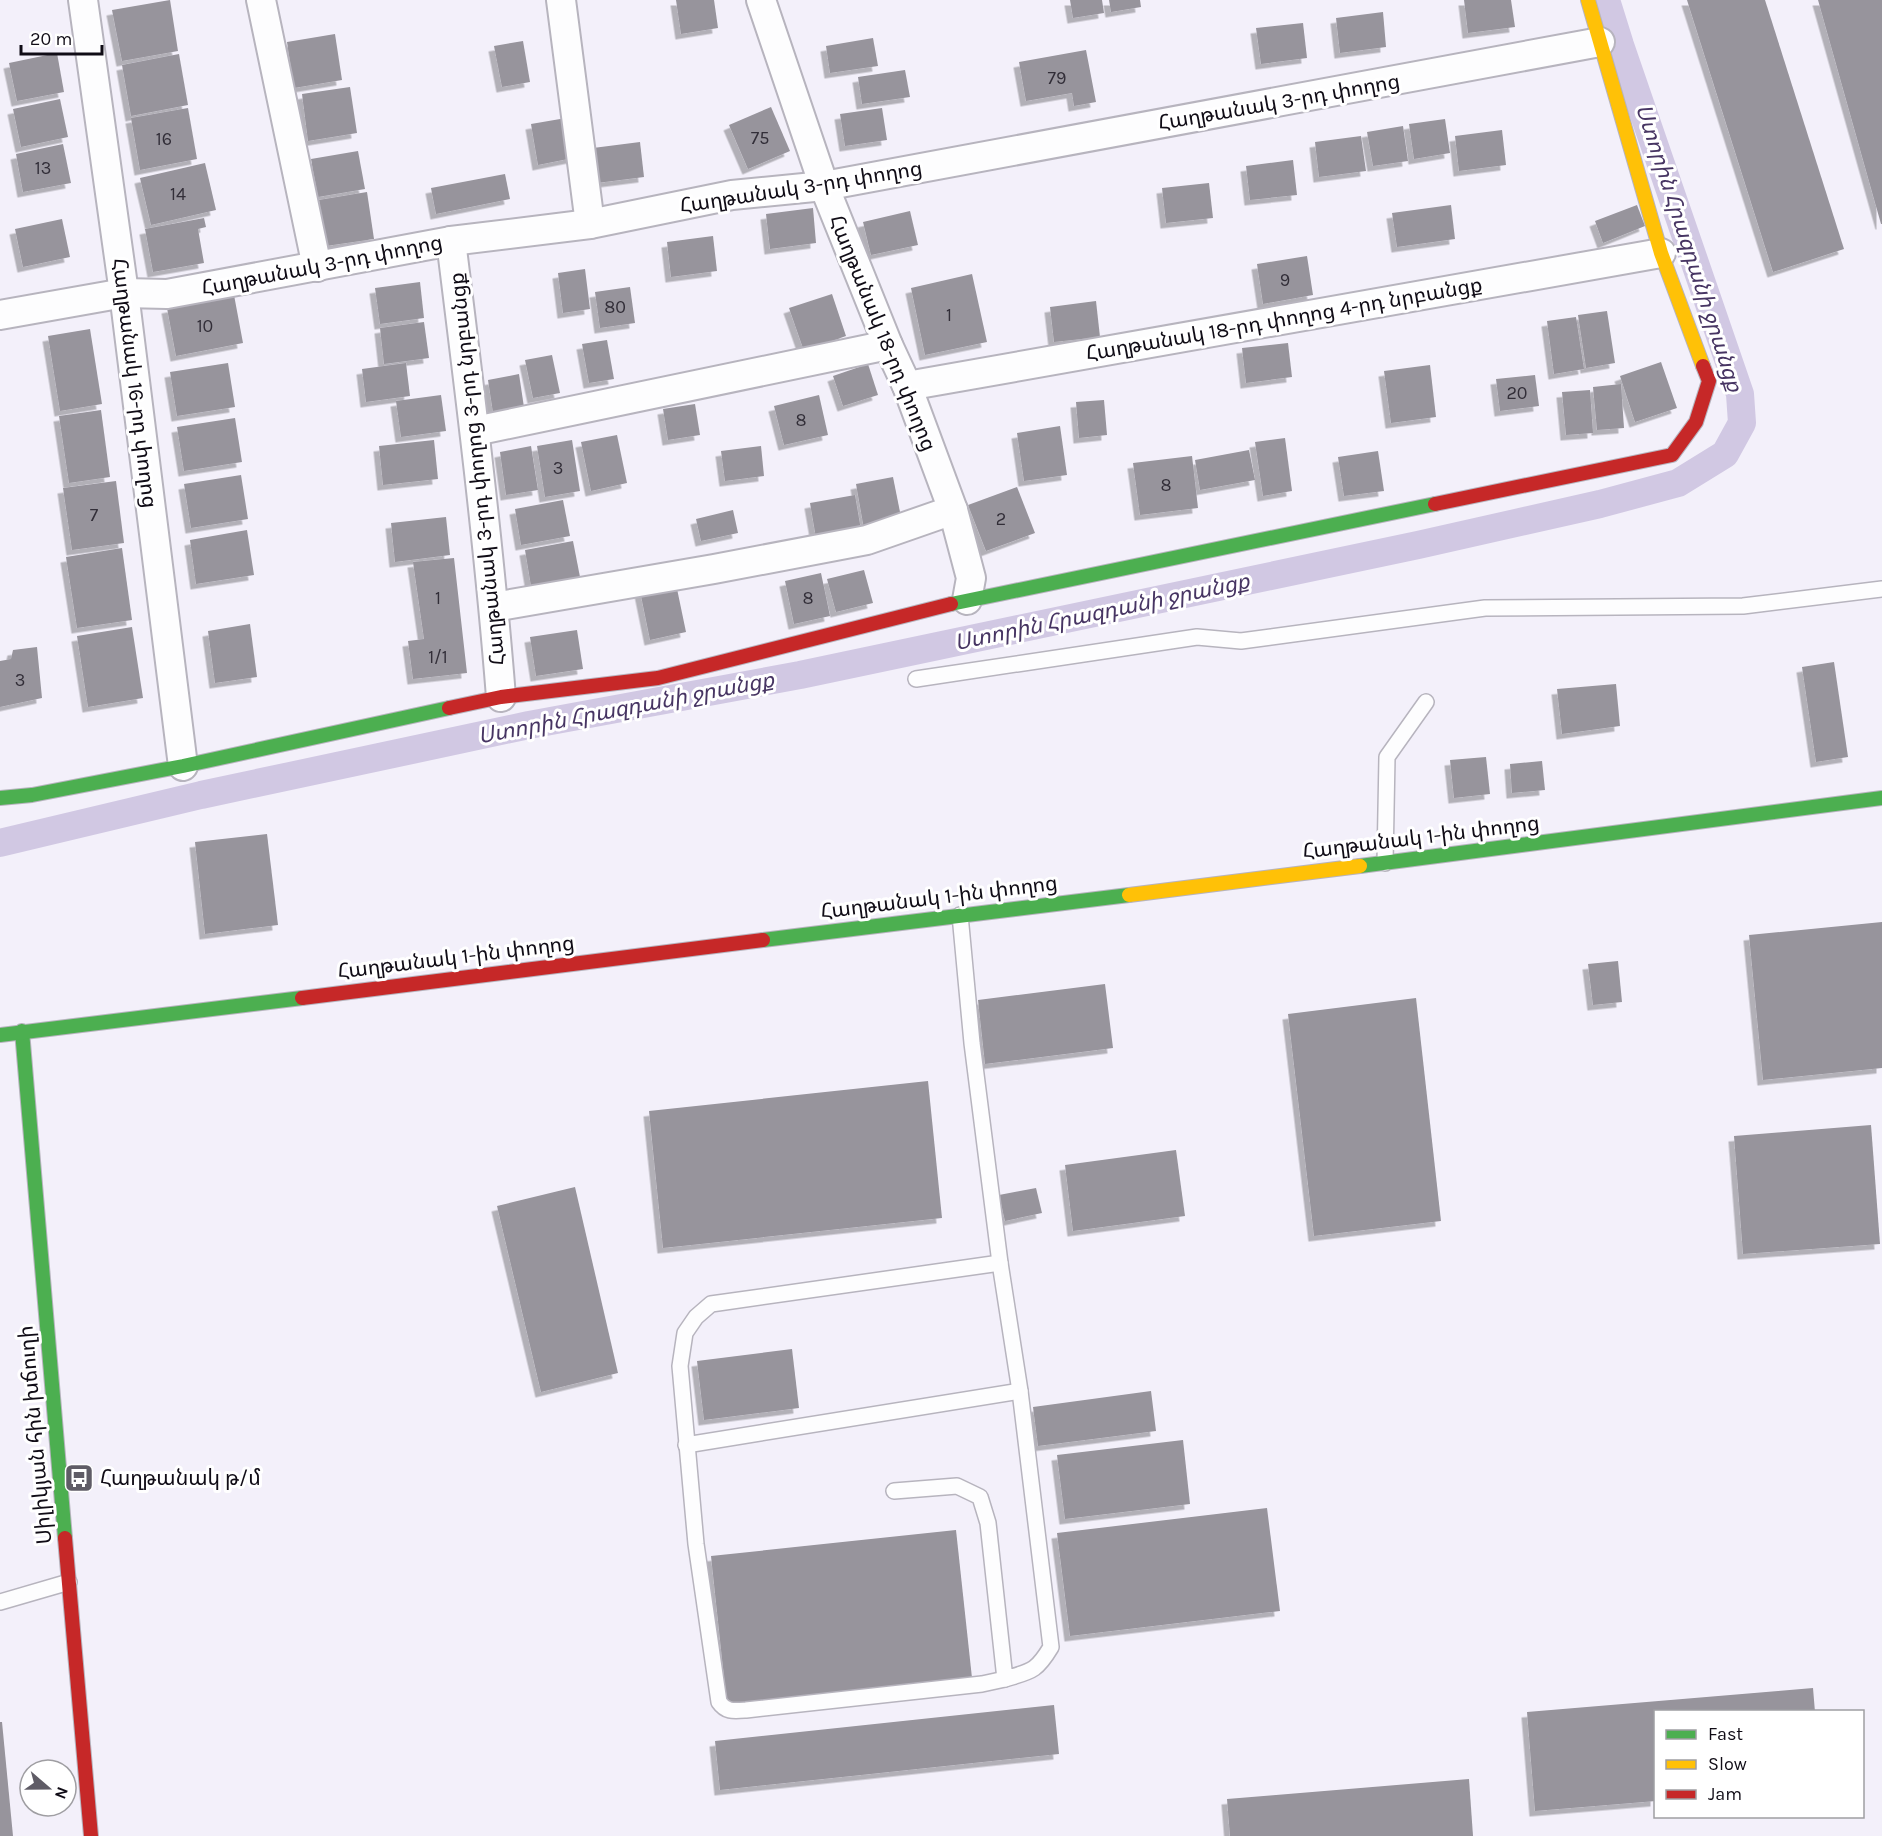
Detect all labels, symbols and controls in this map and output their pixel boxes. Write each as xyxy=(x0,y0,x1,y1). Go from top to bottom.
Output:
scale bar xyxy=(21,18,102,56)
text: 20 m xyxy=(30,28,72,50)
house number: 79 xyxy=(1048,67,1066,89)
street label: Հաղթանակ 3-րդ փողոց xyxy=(1156,69,1402,135)
water label: Ստորին Հրազդանի ջրանցք xyxy=(1630,101,1748,396)
house number: 75 xyxy=(751,127,769,149)
house number: 16 xyxy=(156,128,172,150)
street label: Հաղթանակ 3-րդ փողոց xyxy=(678,156,924,218)
house number: 13 xyxy=(35,157,51,179)
house number: 14 xyxy=(170,183,186,205)
street label: Հաղթանակ 18-րդ փողոց xyxy=(825,211,941,455)
street label: Հաղթանակ 3-րդ փողոց xyxy=(199,230,445,300)
street label: Հաղթանակ 16-րդ փողոց xyxy=(108,257,162,509)
house number: 9 xyxy=(1280,269,1290,291)
street label: Հաղթանակ 3-րդ փողոց 3-րդ նրբանցք xyxy=(444,271,510,667)
street label: Հաղթանակ 18-րդ փողոց 4-րդ նրբանցք xyxy=(1084,272,1484,366)
house number: 80 xyxy=(604,296,626,318)
house number: 1 xyxy=(946,304,952,326)
house number: 10 xyxy=(197,315,213,337)
house number: 20 xyxy=(1506,382,1528,404)
house number: 8 xyxy=(795,409,807,431)
house number: 3 xyxy=(553,457,563,479)
house number: 8 xyxy=(1160,474,1172,496)
house number: 7 xyxy=(90,504,99,526)
house number: 2 xyxy=(996,508,1006,530)
water label: Ստորին Հրազդանի ջրանցք xyxy=(952,568,1253,656)
house number: 1 xyxy=(435,587,441,609)
house number: 8 xyxy=(802,587,814,609)
house number: 1/1 xyxy=(428,646,448,668)
water label: Ստորին Հրազդանի ջրանցք xyxy=(476,666,777,749)
house number: 3 xyxy=(15,669,25,691)
street label: Հաղթանակ 1-ին փողոց xyxy=(1301,811,1541,863)
street label: Հաղթանակ 1-ին փողոց xyxy=(819,871,1059,923)
street label: Հաղթանակ 1-ին փողոց xyxy=(336,931,576,983)
street label: Սիլիկյան հին խճուղի xyxy=(13,1325,57,1545)
bus stop icon: Հաղթանակ թ/մ xyxy=(63,1462,95,1494)
place label: Հաղթանակ թ/մ xyxy=(100,1466,261,1490)
legend xyxy=(1654,1710,1864,1818)
text: Fast xyxy=(1708,1723,1743,1745)
text: Slow xyxy=(1708,1753,1747,1775)
north arrow xyxy=(18,1758,78,1818)
text: Jam xyxy=(1708,1783,1742,1805)
text: N xyxy=(51,1784,73,1802)

